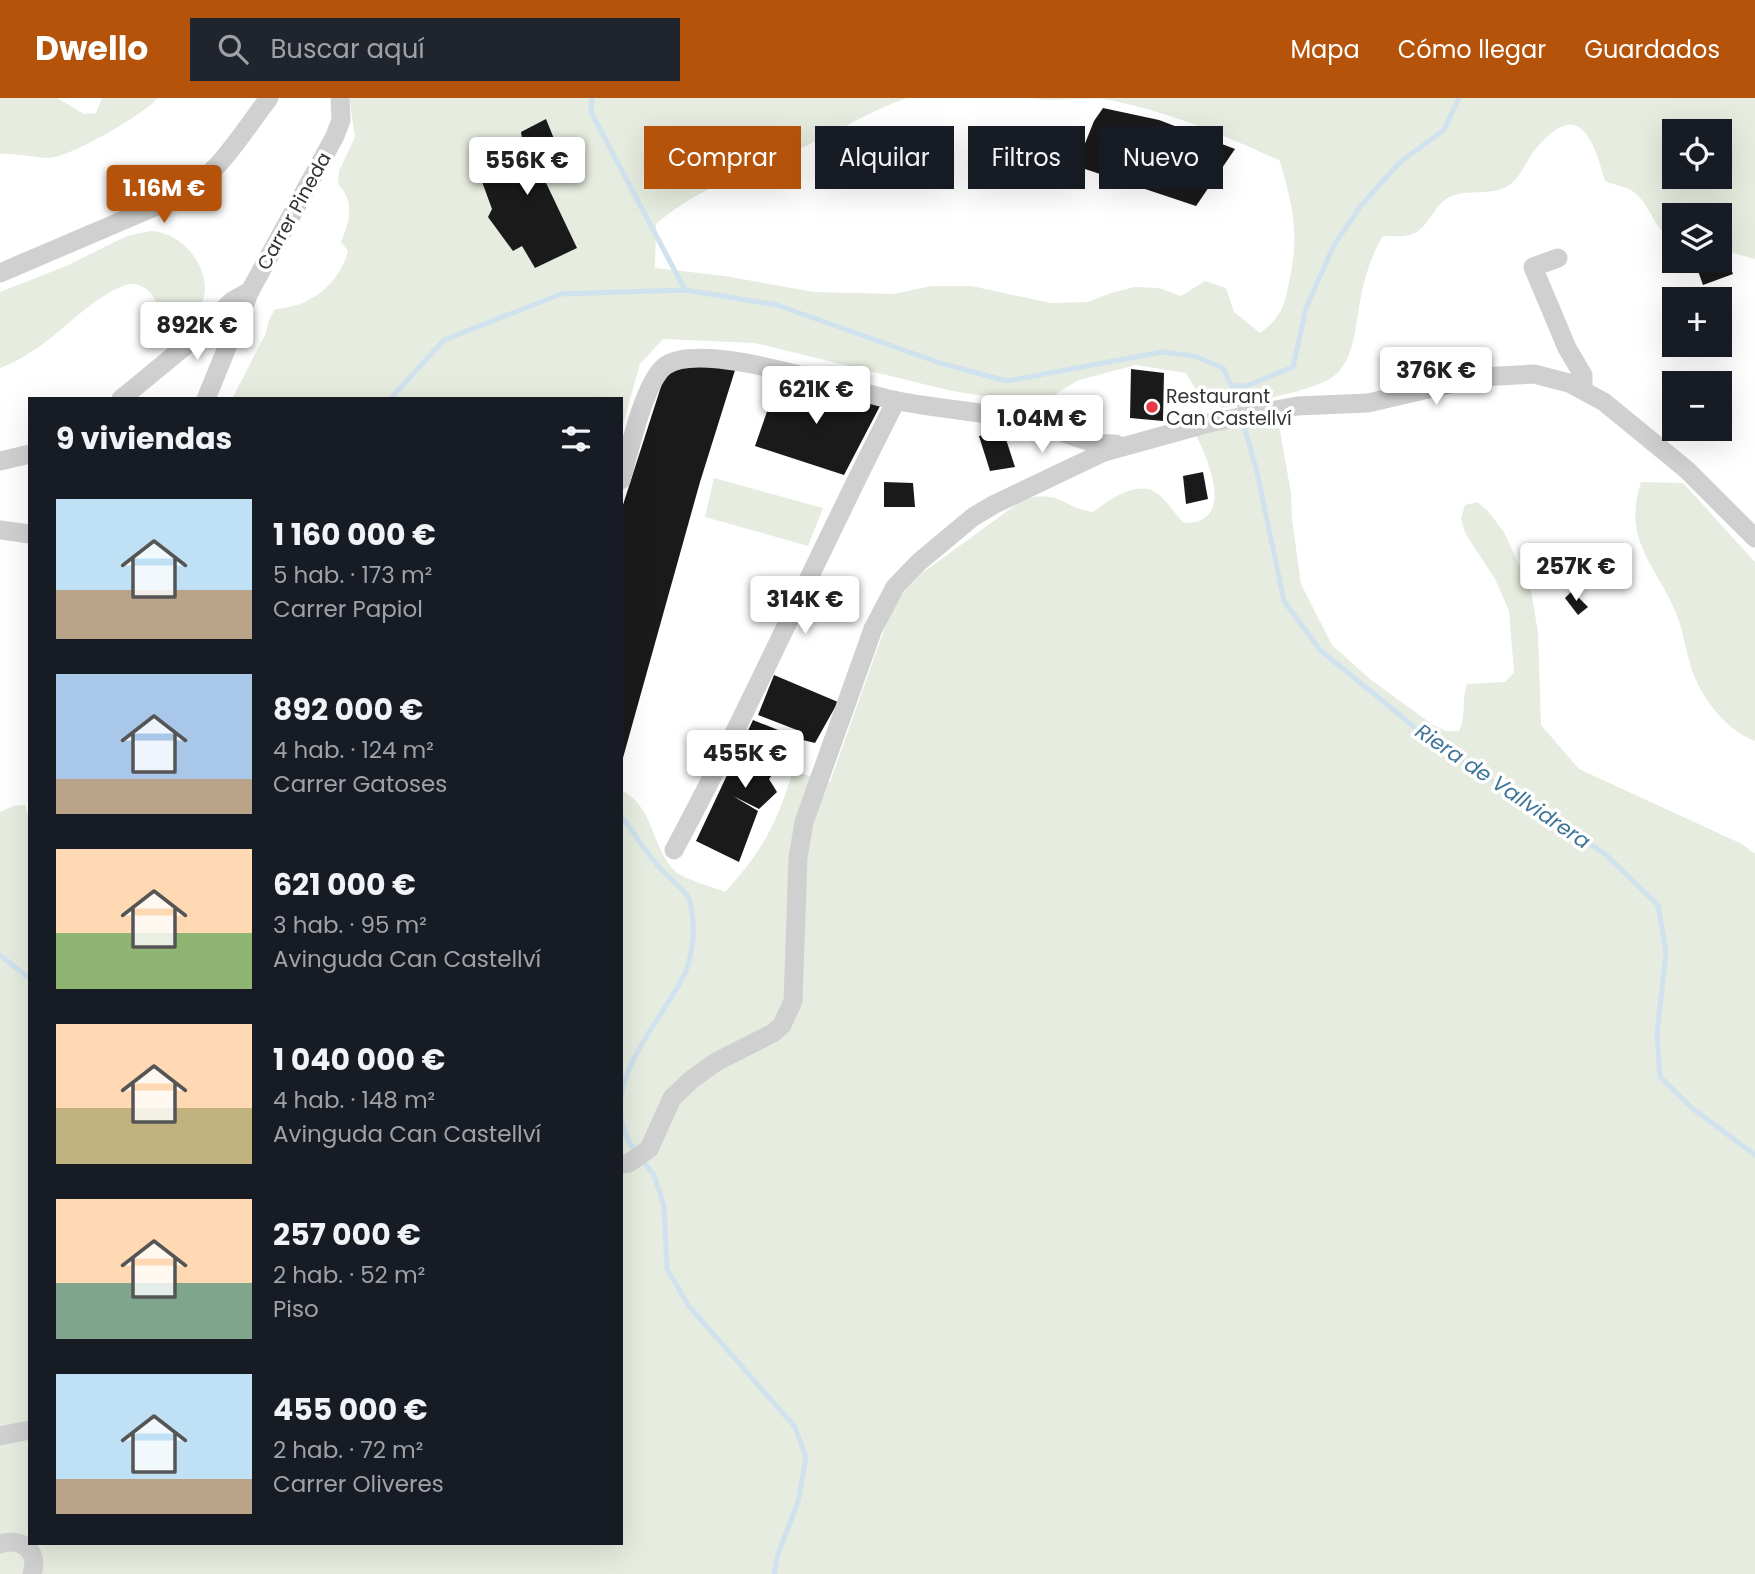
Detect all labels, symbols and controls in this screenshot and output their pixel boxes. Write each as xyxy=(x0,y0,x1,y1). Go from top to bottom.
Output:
search box xyxy=(190,18,680,81)
text: Dwello xyxy=(35,25,148,72)
icon: search xyxy=(214,30,252,68)
text: Buscar aquí xyxy=(270,31,425,67)
text: Mapa xyxy=(1290,33,1360,66)
text: Cómo llegar xyxy=(1398,33,1546,66)
text: Guardados xyxy=(1584,33,1720,66)
map controls xyxy=(1662,119,1732,441)
button: locate xyxy=(1662,119,1732,189)
chip: Comprar xyxy=(644,126,801,189)
chip: Alquilar xyxy=(815,126,954,189)
chip: Filtros xyxy=(968,126,1085,189)
chip: Nuevo xyxy=(1099,126,1223,189)
pin: 556K € xyxy=(470,138,584,197)
text: 556K € xyxy=(485,144,569,176)
street label: Carrer Pineda xyxy=(250,147,338,275)
pin: 1.16M € xyxy=(99,166,229,225)
text: 1.16M € xyxy=(123,172,205,204)
button: layers xyxy=(1662,203,1732,273)
button: + xyxy=(1662,287,1732,357)
pin: 892K € xyxy=(140,302,254,362)
text: 892K € xyxy=(156,309,238,341)
pin: 376K € xyxy=(1379,348,1493,407)
text: 376K € xyxy=(1396,354,1476,386)
pin: 621K € xyxy=(759,366,873,426)
button: − xyxy=(1662,371,1732,441)
text: 621K € xyxy=(778,373,854,405)
place label: Restaurant Can Castellví xyxy=(1166,383,1292,432)
pin: 1.04M € xyxy=(977,396,1107,455)
marker: Restaurant Can Castellví xyxy=(1144,399,1160,415)
text: 1.04M € xyxy=(997,402,1087,434)
text: 9 viviendas xyxy=(56,417,232,460)
icon: filters xyxy=(557,420,595,458)
text: 1 160 000 € xyxy=(273,513,436,556)
icon: home xyxy=(112,527,196,611)
pin: 257K € xyxy=(1519,544,1633,603)
text: 257K € xyxy=(1536,550,1616,582)
text: 5 hab. · 173 m² xyxy=(273,559,432,591)
pin: 314K € xyxy=(748,576,862,636)
text: 314K € xyxy=(766,583,844,615)
text: Carrer Papiol xyxy=(273,593,423,625)
text: 892 000 € xyxy=(273,688,423,731)
icon: home xyxy=(112,702,196,786)
water label: Riera de Vallvidrera xyxy=(1410,717,1596,855)
pin: 455K € xyxy=(688,730,802,790)
text: 4 hab. · 124 m² xyxy=(273,734,434,766)
text: 455K € xyxy=(703,737,787,769)
text: Carrer Gatoses xyxy=(273,768,447,800)
text: 621 000 € xyxy=(273,863,416,906)
icon: home xyxy=(112,877,196,961)
text: 3 hab. · 95 m² xyxy=(273,909,427,941)
text: Avinguda Can Castellví xyxy=(273,943,541,975)
text: 1 040 000 € xyxy=(273,1038,445,1081)
icon: home xyxy=(112,1052,196,1136)
text: 4 hab. · 148 m² xyxy=(273,1084,435,1116)
text: Avinguda Can Castellví xyxy=(273,1118,541,1150)
text: 257 000 € xyxy=(273,1213,421,1256)
icon: home xyxy=(112,1227,196,1311)
text: 2 hab. · 52 m² xyxy=(273,1259,425,1291)
text: Piso xyxy=(273,1293,319,1325)
text: 455 000 € xyxy=(273,1388,428,1431)
icon: home xyxy=(112,1402,196,1486)
text: 2 hab. · 72 m² xyxy=(273,1434,423,1466)
text: Carrer Oliveres xyxy=(273,1468,444,1500)

